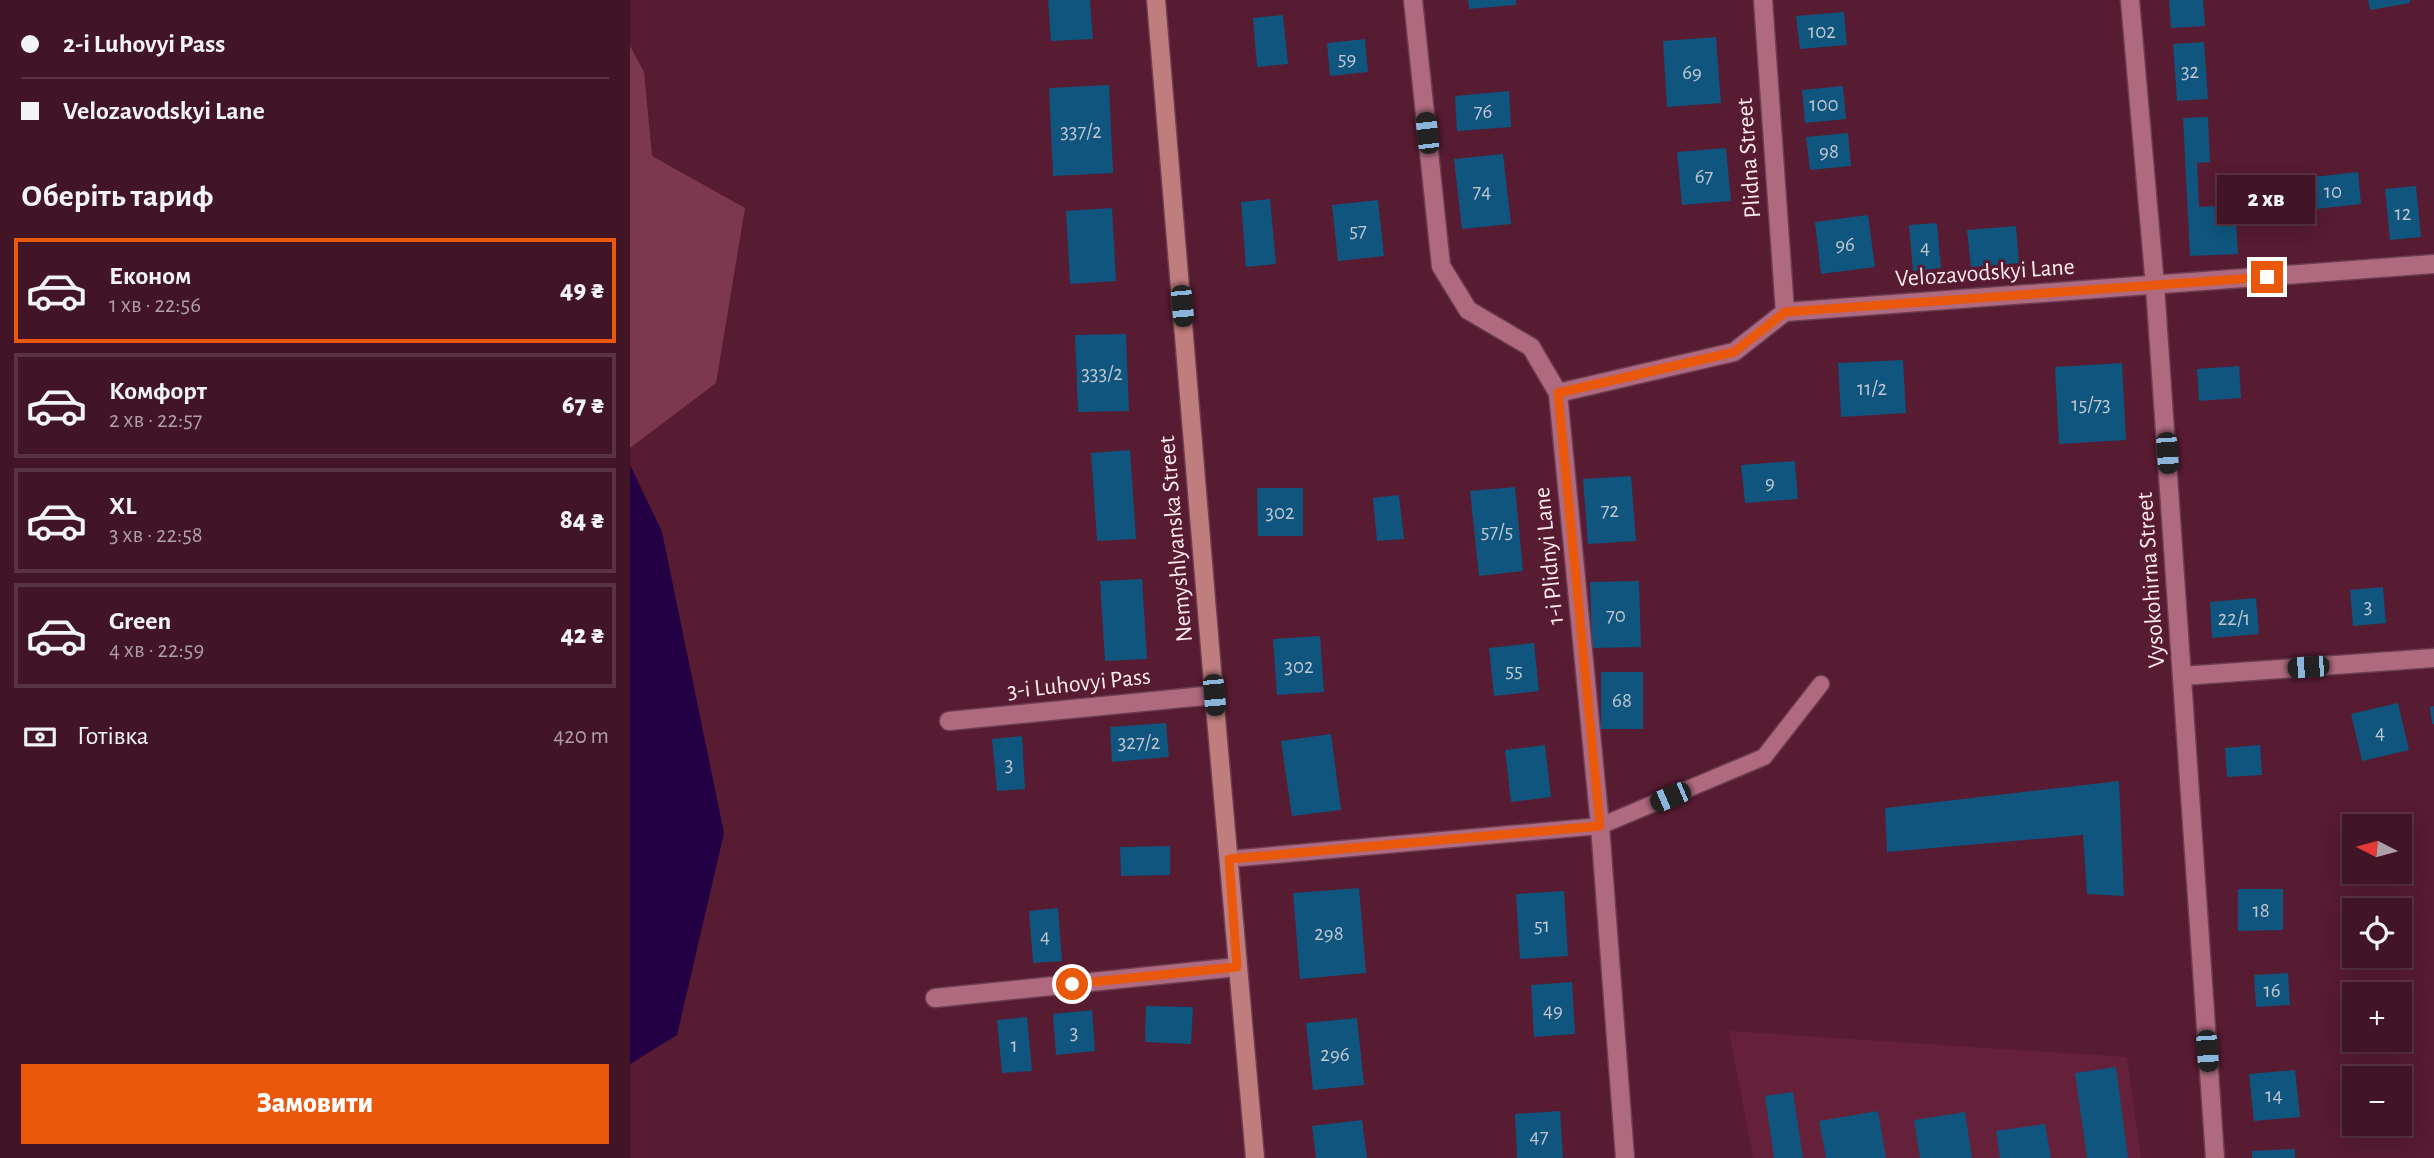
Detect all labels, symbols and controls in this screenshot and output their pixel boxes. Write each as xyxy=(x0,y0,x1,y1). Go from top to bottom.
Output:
house number: 102 xyxy=(1808,21,1836,42)
text: 2-i Luhovyi Pass xyxy=(63,31,225,57)
house number: 59 xyxy=(1338,48,1356,69)
house number: 32 xyxy=(2181,61,2199,82)
house number: 69 xyxy=(1682,62,1702,83)
house number: 100 xyxy=(1809,94,1839,115)
street label: Plidna Street xyxy=(1733,97,1765,219)
text: Velozavodskyi Lane xyxy=(63,98,265,124)
house number: 76 xyxy=(1474,101,1492,122)
car xyxy=(1415,111,1440,155)
house number: 337/2 xyxy=(1060,121,1102,142)
house number: 98 xyxy=(1819,141,1839,162)
house number: 67 xyxy=(1695,166,1714,187)
callout: 2 хв xyxy=(2218,176,2316,224)
text: Оберіть тариф xyxy=(21,180,213,212)
house number: 74 xyxy=(1473,181,1491,202)
house number: 10 xyxy=(2324,181,2342,202)
text: 2 хв xyxy=(2248,188,2284,211)
house number: 12 xyxy=(2395,203,2411,224)
house number: 57 xyxy=(1349,220,1367,241)
house number: 96 xyxy=(1835,234,1855,255)
house number: 4 xyxy=(1920,237,1930,258)
street label: Velozavodskyi Lane xyxy=(1895,255,2075,291)
icon: car xyxy=(25,259,88,322)
route end xyxy=(2251,261,2283,293)
text: Економ xyxy=(109,263,191,289)
text: 49 ₴ xyxy=(560,277,605,303)
car xyxy=(1170,284,1195,328)
text: 1 хв · 22:56 xyxy=(109,294,201,317)
house number: 333/2 xyxy=(1081,363,1123,384)
icon: car xyxy=(25,374,88,437)
text: Комфорт xyxy=(109,378,207,404)
house number: 11/2 xyxy=(1857,378,1887,399)
text: 67 ₴ xyxy=(562,392,605,418)
house number: 15/73 xyxy=(2071,394,2111,415)
text: 2 хв · 22:57 xyxy=(109,409,202,432)
car xyxy=(2156,431,2179,475)
street label: Nemyshlyanska Street xyxy=(1155,434,1197,643)
house number: 9 xyxy=(1765,472,1775,493)
street label: 1-i Plidnyi Lane xyxy=(1530,486,1568,626)
icon: car xyxy=(25,489,88,552)
street label: Vysokohirna Street xyxy=(2133,491,2169,669)
text: XL xyxy=(109,493,136,519)
house number: 72 xyxy=(1601,500,1619,521)
house number: 302 xyxy=(1265,502,1295,523)
text: 84 ₴ xyxy=(560,507,605,533)
house number: 57/5 xyxy=(1481,521,1513,542)
text: 3 хв · 22:58 xyxy=(109,524,203,547)
house number: 3 xyxy=(2364,596,2372,617)
icon: car xyxy=(25,604,88,667)
house number: 70 xyxy=(1606,605,1626,626)
text: Green xyxy=(109,608,171,634)
house number: 22/1 xyxy=(2218,608,2250,629)
text: 42 ₴ xyxy=(560,622,605,648)
text: 4 хв · 22:59 xyxy=(109,639,204,662)
car xyxy=(2287,655,2330,679)
house number: 302 xyxy=(1284,656,1314,677)
house number: 55 xyxy=(1505,660,1523,681)
street label: 3-i Luhovyi Pass xyxy=(1006,665,1152,703)
car xyxy=(1202,673,1227,717)
house number: 68 xyxy=(1612,690,1632,711)
icon: cash xyxy=(21,718,59,756)
house number: 4 xyxy=(2375,722,2385,743)
text: Готівка xyxy=(77,723,149,749)
text: 420 m xyxy=(553,725,609,748)
house number: 327/2 xyxy=(1118,732,1160,753)
house number: 3 xyxy=(1005,754,1013,775)
car xyxy=(1647,779,1694,815)
north arrow xyxy=(2342,814,2412,884)
map controls xyxy=(2342,814,2412,1136)
button: locate xyxy=(2342,898,2412,968)
house number: 18 xyxy=(2252,900,2270,921)
house number: 51 xyxy=(1534,915,1550,936)
house number: 298 xyxy=(1314,923,1344,944)
house number: 4 xyxy=(1040,926,1050,947)
route start xyxy=(1056,968,1088,1000)
house number: 16 xyxy=(2263,980,2281,1001)
button: + xyxy=(2342,982,2412,1052)
house number: 49 xyxy=(1543,1000,1563,1021)
house number: 3 xyxy=(1070,1022,1078,1043)
car xyxy=(2196,1029,2219,1073)
house number: 1 xyxy=(1010,1035,1018,1056)
house number: 296 xyxy=(1320,1044,1350,1065)
button: Замовити xyxy=(21,1064,609,1144)
button: − xyxy=(2342,1066,2412,1136)
house number: 14 xyxy=(2265,1085,2283,1106)
house number: 47 xyxy=(1530,1126,1549,1147)

